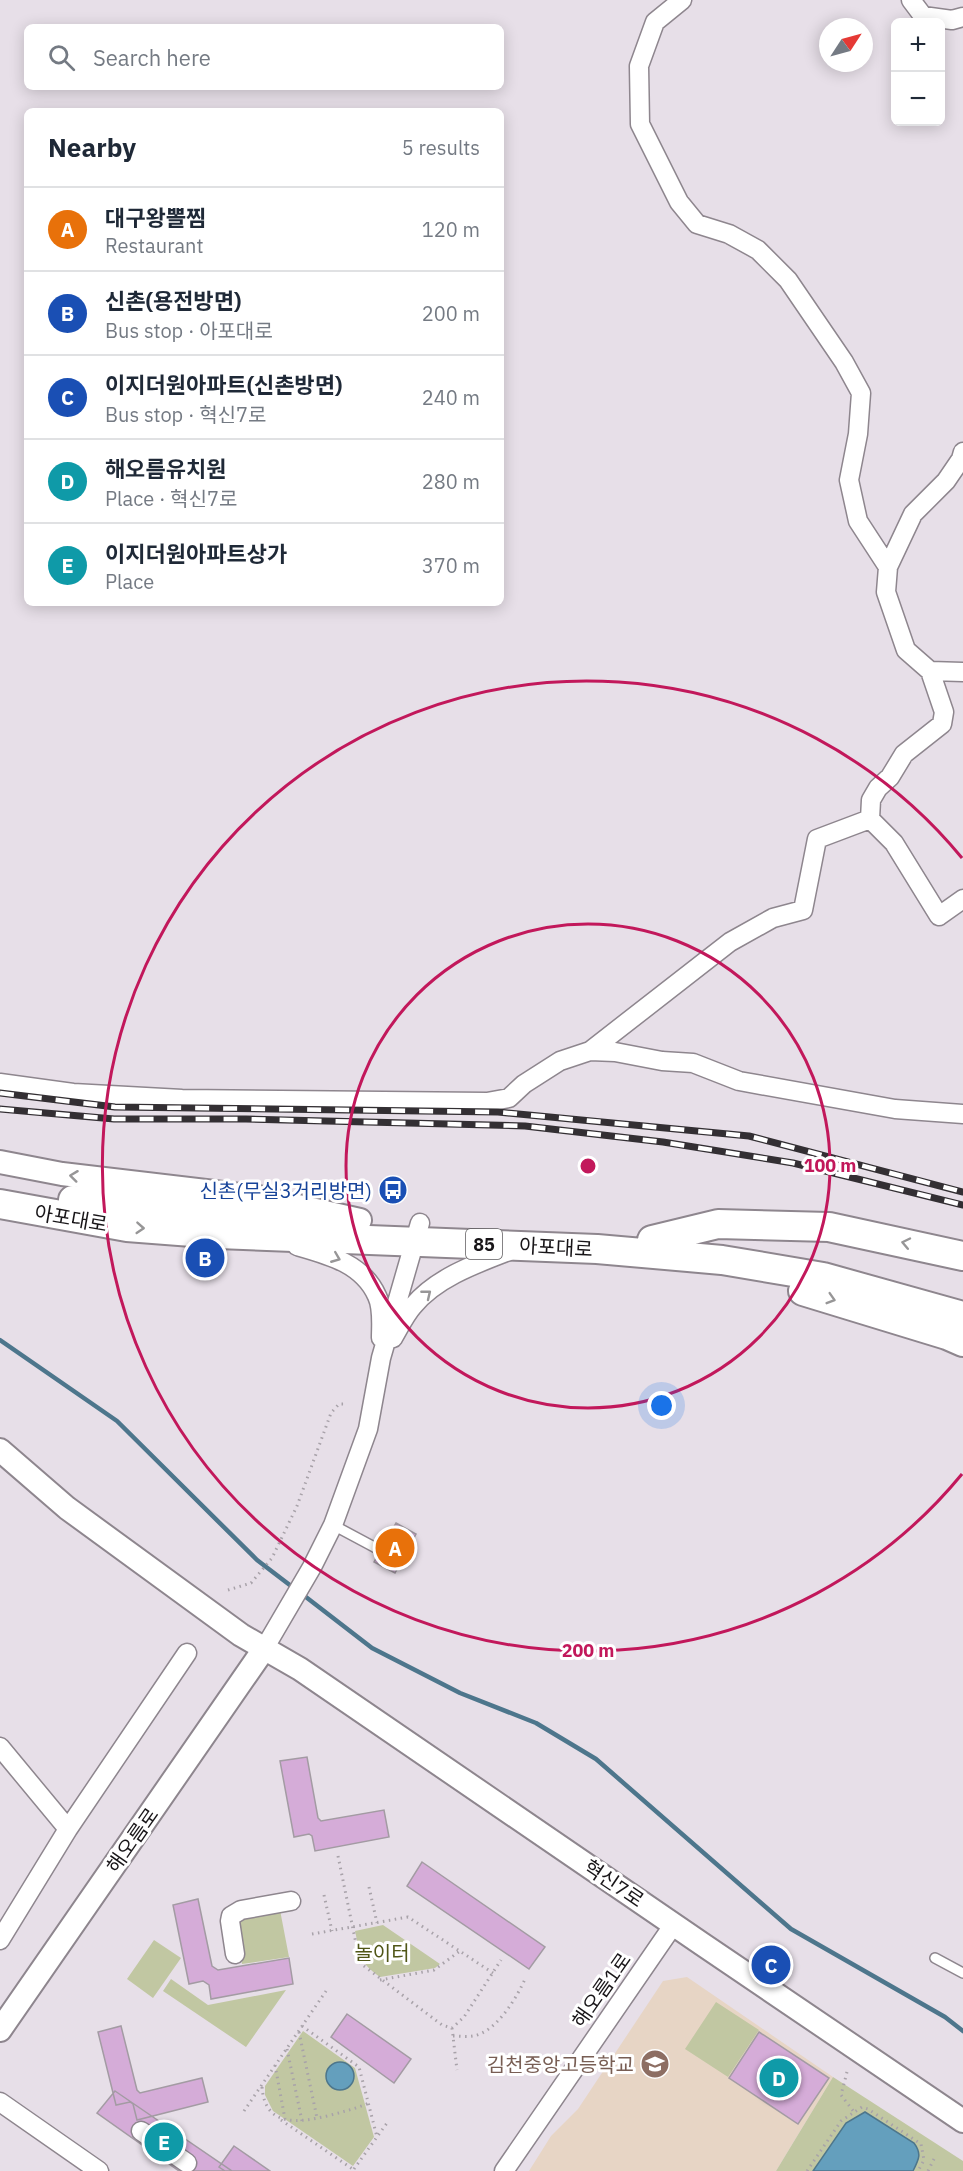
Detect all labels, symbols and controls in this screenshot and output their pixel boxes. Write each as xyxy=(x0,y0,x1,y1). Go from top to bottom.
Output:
north arrow xyxy=(819,18,873,72)
map controls xyxy=(891,18,945,126)
button: + xyxy=(891,18,945,72)
search box xyxy=(24,24,504,90)
icon: search xyxy=(45,41,78,74)
text: Search here xyxy=(93,43,211,72)
button: − xyxy=(891,72,945,126)
text: Nearby xyxy=(48,130,136,164)
text: 5 results xyxy=(402,134,480,161)
text: 대구왕뽈찜 xyxy=(105,203,206,232)
text: A xyxy=(61,216,74,243)
text: 120 m xyxy=(422,216,480,243)
text: Restaurant xyxy=(105,232,203,259)
text: 신촌(용전방면) xyxy=(105,286,241,315)
text: B xyxy=(61,300,74,327)
text: 200 m xyxy=(422,300,480,327)
text: Bus stop · 아포대로 xyxy=(105,317,273,344)
text: 이지더원아파트(신촌방면) xyxy=(105,370,343,399)
text: C xyxy=(61,384,74,411)
text: 240 m xyxy=(422,384,480,411)
text: Bus stop · 혁신7로 xyxy=(105,401,266,428)
text: 해오름유치원 xyxy=(105,454,226,483)
text: D xyxy=(61,468,74,495)
text: 280 m xyxy=(422,468,480,495)
text: Place · 혁신7로 xyxy=(105,485,237,512)
text: 이지더원아파트상가 xyxy=(105,539,287,568)
text: E xyxy=(61,552,74,579)
text: 370 m xyxy=(422,552,480,579)
text: Place xyxy=(105,568,154,595)
text: 100 m xyxy=(804,1154,856,1177)
centre of rings xyxy=(578,1156,598,1176)
one-way arrow xyxy=(69,1170,78,1182)
bus stop icon: 신촌(무실3거리방면) xyxy=(377,1174,409,1206)
place label: 신촌(무실3거리방면) xyxy=(199,1177,372,1204)
street label: 아포대로 xyxy=(32,1198,110,1238)
one-way arrow xyxy=(136,1221,145,1234)
road number: 85 xyxy=(466,1229,502,1259)
street label: 아포대로 xyxy=(519,1232,593,1262)
pin: B xyxy=(186,1236,224,1280)
one-way arrow xyxy=(901,1238,911,1251)
one-way arrow xyxy=(329,1251,340,1263)
one-way arrow xyxy=(421,1290,432,1301)
one-way arrow xyxy=(825,1292,836,1304)
your location xyxy=(647,1391,676,1420)
pin: A xyxy=(376,1526,414,1570)
text: 200 m xyxy=(562,1639,614,1662)
street label: 해오름로 xyxy=(100,1802,164,1878)
street label: 혁신7로 xyxy=(579,1853,649,1913)
park label: 놀이터 xyxy=(354,1939,410,1966)
pin: C xyxy=(752,1942,790,1988)
street label: 해오름1로 xyxy=(565,1947,637,2033)
school or university icon: 김천중앙고등학교 xyxy=(639,2048,671,2080)
place label: 김천중앙고등학교 xyxy=(487,2051,634,2078)
pin: D xyxy=(760,2056,798,2100)
pin: E xyxy=(144,2120,184,2164)

